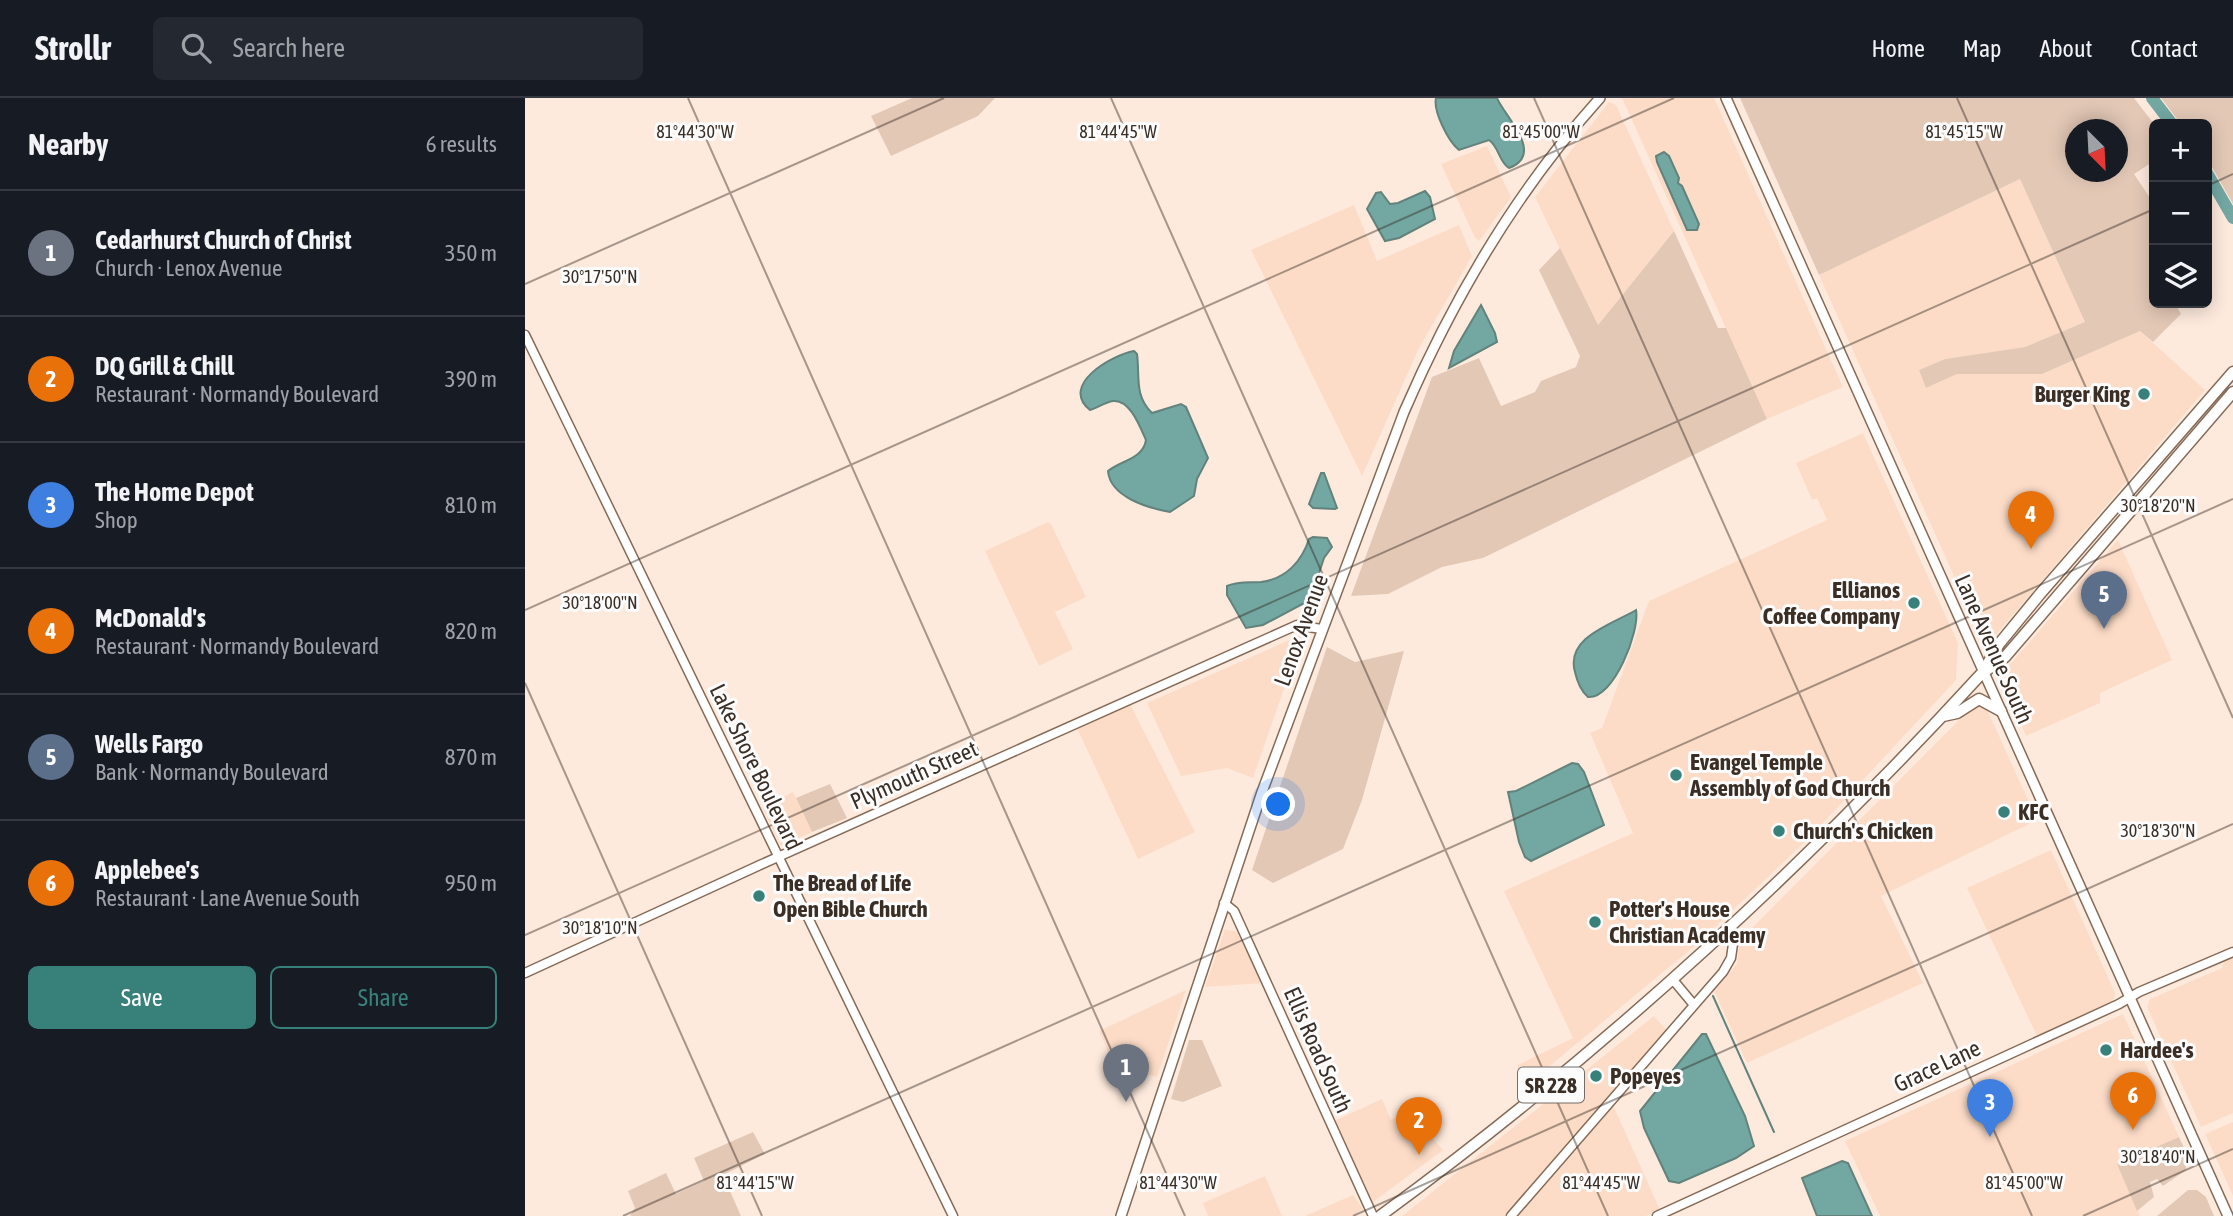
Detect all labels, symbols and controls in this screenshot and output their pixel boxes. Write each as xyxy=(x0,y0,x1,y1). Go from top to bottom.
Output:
search box xyxy=(153,17,643,80)
text: Strollr xyxy=(35,29,111,67)
icon: search xyxy=(177,29,215,67)
text: Search here xyxy=(233,33,345,63)
text: Home xyxy=(1871,35,1925,62)
text: Map xyxy=(1963,35,2001,62)
text: About xyxy=(2039,35,2092,62)
text: Contact xyxy=(2130,35,2198,62)
north arrow xyxy=(2065,119,2128,182)
map controls xyxy=(2149,119,2212,308)
button: + xyxy=(2149,119,2212,182)
text: 81°44'30"W xyxy=(656,121,734,142)
text: 81°44'45"W xyxy=(1079,121,1157,142)
text: 81°45'00"W xyxy=(1502,121,1580,142)
text: 81°45'15"W xyxy=(1925,121,2003,142)
text: Nearby xyxy=(28,127,108,161)
text: 6 results xyxy=(426,131,497,157)
button: − xyxy=(2149,182,2212,245)
text: Cedarhurst Church of Christ xyxy=(95,225,351,255)
text: 1 xyxy=(46,240,56,266)
text: 350 m xyxy=(445,240,497,266)
button: layers xyxy=(2149,245,2212,308)
text: Church · Lenox Avenue xyxy=(95,255,282,281)
text: 30°17'50"N xyxy=(562,266,638,287)
text: DQ Grill & Chill xyxy=(95,351,234,381)
text: 2 xyxy=(46,366,56,392)
text: 390 m xyxy=(445,366,497,392)
text: Restaurant · Normandy Boulevard xyxy=(95,381,379,407)
place label: Burger King xyxy=(2034,381,2130,407)
marker: Burger King xyxy=(2136,386,2152,402)
text: The Home Depot xyxy=(95,477,254,507)
pin: 4 xyxy=(2008,491,2054,549)
text: 3 xyxy=(46,492,56,518)
text: 810 m xyxy=(445,492,497,518)
text: 30°18'20"N xyxy=(2120,495,2196,516)
text: Shop xyxy=(95,507,138,533)
street label: Lenox Avenue xyxy=(1269,570,1333,690)
street label: Lane Avenue South xyxy=(1949,570,2039,728)
pin: 5 xyxy=(2081,571,2127,629)
place label: Ellianos Coffee Company xyxy=(1763,577,1901,629)
text: 30°18'00"N xyxy=(562,592,638,613)
marker: Ellianos Coffee Company xyxy=(1906,595,1922,611)
text: McDonald's xyxy=(95,603,206,633)
text: 4 xyxy=(46,618,56,644)
text: 820 m xyxy=(445,618,497,644)
text: Restaurant · Normandy Boulevard xyxy=(95,633,379,659)
street label: Lake Shore Boulevard xyxy=(705,680,807,854)
text: Wells Fargo xyxy=(95,729,203,759)
street label: Plymouth Street xyxy=(846,735,982,815)
text: 5 xyxy=(46,744,56,770)
text: 870 m xyxy=(445,744,497,770)
place label: Evangel Temple Assembly of God Church xyxy=(1689,749,1890,801)
text: Bank · Normandy Boulevard xyxy=(95,759,329,785)
marker: Evangel Temple Assembly of God Church xyxy=(1668,767,1684,783)
your location xyxy=(1261,787,1295,821)
place label: KFC xyxy=(2018,799,2050,825)
marker: KFC xyxy=(1996,804,2012,820)
place label: Church's Chicken xyxy=(1793,818,1933,844)
text: 30°18'30"N xyxy=(2120,820,2196,841)
marker: Church's Chicken xyxy=(1771,823,1787,839)
text: Applebee's xyxy=(95,855,199,885)
text: 6 xyxy=(46,870,56,896)
text: 950 m xyxy=(445,870,497,896)
place label: The Bread of Life Open Bible Church xyxy=(773,870,928,922)
text: Restaurant · Lane Avenue South xyxy=(95,885,360,911)
marker: The Bread of Life Open Bible Church xyxy=(751,888,767,904)
place label: Potter's House Christian Academy xyxy=(1609,896,1766,948)
marker: Potter's House Christian Academy xyxy=(1587,914,1603,930)
text: 30°18'10"N xyxy=(562,917,638,938)
button: Save xyxy=(28,966,256,1029)
button: Share xyxy=(270,966,497,1029)
street label: Ellis Road South xyxy=(1279,983,1357,1117)
street label: Grace Lane xyxy=(1890,1035,1984,1097)
place label: Hardee's xyxy=(2120,1037,2194,1063)
marker: Hardee's xyxy=(2098,1042,2114,1058)
pin: 1 xyxy=(1103,1044,1149,1102)
place label: Popeyes xyxy=(1610,1063,1681,1089)
road number: SR 228 xyxy=(1518,1068,1584,1102)
marker: Popeyes xyxy=(1588,1068,1604,1084)
pin: 6 xyxy=(2110,1072,2156,1130)
pin: 3 xyxy=(1967,1079,2013,1137)
pin: 2 xyxy=(1396,1097,1442,1155)
text: 30°18'40"N xyxy=(2120,1146,2196,1167)
text: 81°44'15"W xyxy=(716,1172,794,1193)
text: 81°44'30"W xyxy=(1139,1172,1217,1193)
text: 81°44'45"W xyxy=(1562,1172,1640,1193)
text: 81°45'00"W xyxy=(1985,1172,2063,1193)

